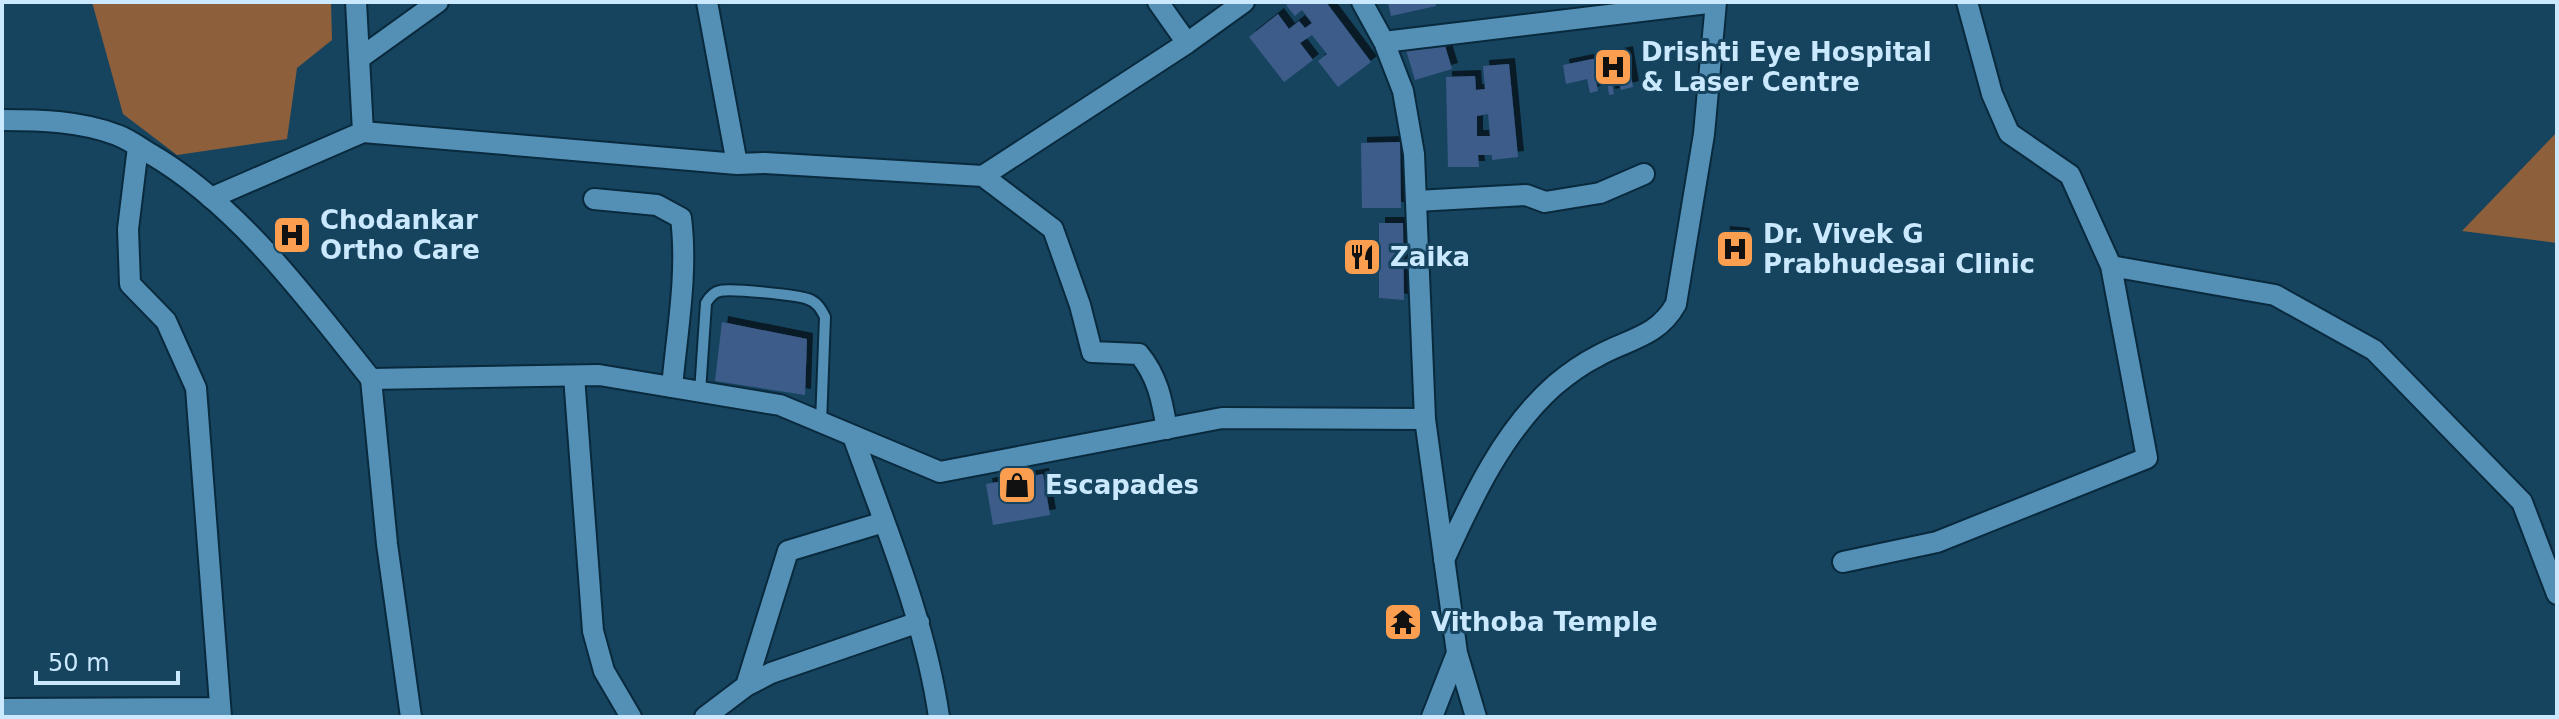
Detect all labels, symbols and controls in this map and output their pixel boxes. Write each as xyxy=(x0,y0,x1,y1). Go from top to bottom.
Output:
place label: Drishti Eye Hospital & Laser Centre xyxy=(1641,37,1932,97)
hospital icon: Drishti Eye Hospital & Laser Centre xyxy=(1592,46,1634,88)
place label: Chodankar Ortho Care xyxy=(320,205,480,265)
hospital icon: Chodankar Ortho Care xyxy=(271,214,313,256)
place label: Dr. Vivek G Prabhudesai Clinic xyxy=(1763,219,2035,279)
hospital icon: Dr. Vivek G Prabhudesai Clinic xyxy=(1714,228,1756,270)
restaurant icon: Zaika xyxy=(1341,236,1383,278)
place label: Zaika xyxy=(1390,242,1470,272)
shop icon: Escapades xyxy=(996,464,1038,506)
place label: Escapades xyxy=(1045,470,1199,500)
temple icon: Vithoba Temple xyxy=(1382,601,1424,643)
place label: Vithoba Temple xyxy=(1431,607,1658,637)
scale bar xyxy=(36,635,178,685)
text: 50 m xyxy=(48,649,110,677)

